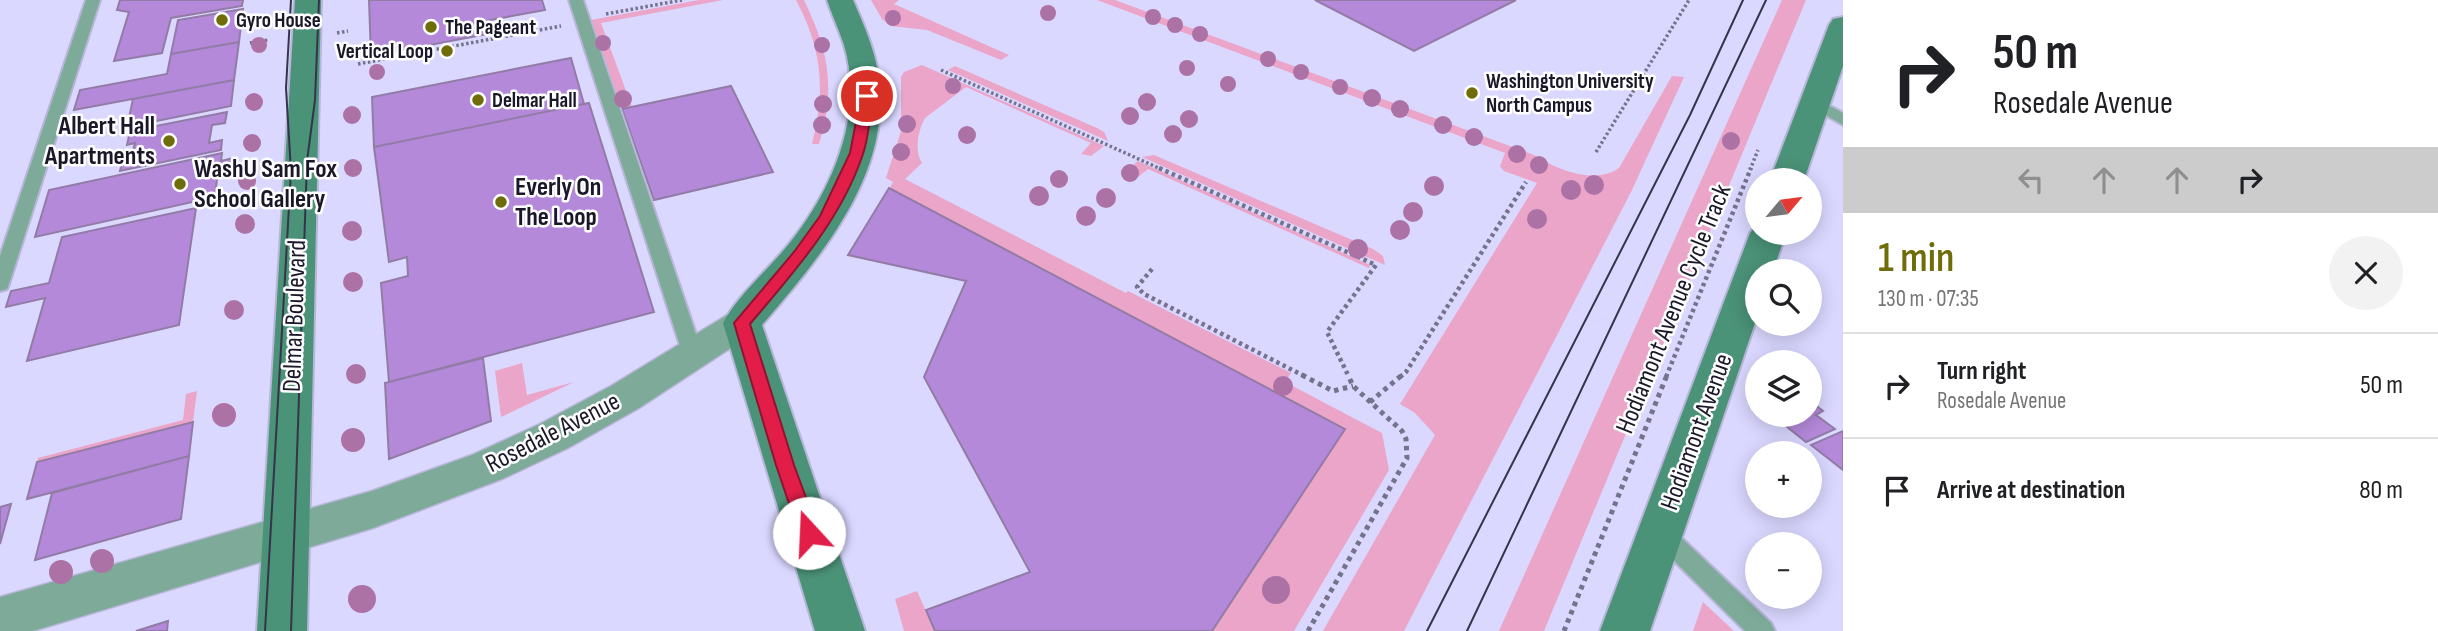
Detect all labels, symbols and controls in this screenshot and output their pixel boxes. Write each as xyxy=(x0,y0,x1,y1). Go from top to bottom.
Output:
place label: Gyro House xyxy=(236,8,321,33)
marker: Gyro House xyxy=(214,12,230,28)
place label: The Pageant xyxy=(445,15,536,40)
marker: The Pageant xyxy=(423,19,439,35)
text: 50 m xyxy=(1993,24,2078,83)
icon: right xyxy=(1878,28,1969,119)
place label: Vertical Loop xyxy=(336,39,433,64)
marker: Vertical Loop xyxy=(439,43,455,59)
pin xyxy=(837,66,897,126)
place label: Washington University North Campus xyxy=(1486,69,1654,118)
icon: arrive xyxy=(848,77,886,115)
text: Rosedale Avenue xyxy=(1993,84,2173,123)
marker: Washington University North Campus xyxy=(1464,85,1480,101)
place label: Delmar Hall xyxy=(492,88,577,113)
marker: Delmar Hall xyxy=(470,92,486,108)
place label: Albert Hall Apartments xyxy=(44,111,155,172)
marker: Albert Hall Apartments xyxy=(161,133,177,149)
place label: WashU Sam Fox School Gallery xyxy=(194,154,337,215)
icon: left xyxy=(2012,161,2050,199)
icon: ahead xyxy=(2085,161,2123,199)
icon: ahead xyxy=(2158,161,2196,199)
icon: right xyxy=(2231,161,2269,199)
north arrow xyxy=(1745,168,1822,245)
map controls xyxy=(1745,168,1822,609)
place label: Everly On The Loop xyxy=(515,172,601,233)
marker: WashU Sam Fox School Gallery xyxy=(172,176,188,192)
street label: Hodiamont Avenue Cycle Track xyxy=(1610,180,1738,438)
marker: Everly On The Loop xyxy=(493,194,509,210)
text: 1 min xyxy=(1878,233,1954,284)
button: close xyxy=(2329,236,2403,310)
street label: Delmar Boulevard xyxy=(277,239,313,393)
button: search xyxy=(1745,259,1822,336)
text: 130 m · 07:35 xyxy=(1878,285,1979,313)
street label: Hodiamont Avenue xyxy=(1654,350,1740,514)
button: layers xyxy=(1745,350,1822,427)
text: Turn right xyxy=(1937,356,2026,387)
icon: right xyxy=(1878,367,1916,405)
text: 50 m xyxy=(2360,370,2403,401)
street label: Rosedale Avenue xyxy=(481,386,625,480)
text: Rosedale Avenue xyxy=(1937,387,2066,415)
button: + xyxy=(1745,441,1822,518)
icon: arrive xyxy=(1878,472,1916,510)
text: Arrive at destination xyxy=(1937,475,2125,506)
text: 80 m xyxy=(2359,475,2403,506)
position arrow xyxy=(772,496,846,570)
button: − xyxy=(1745,532,1822,609)

